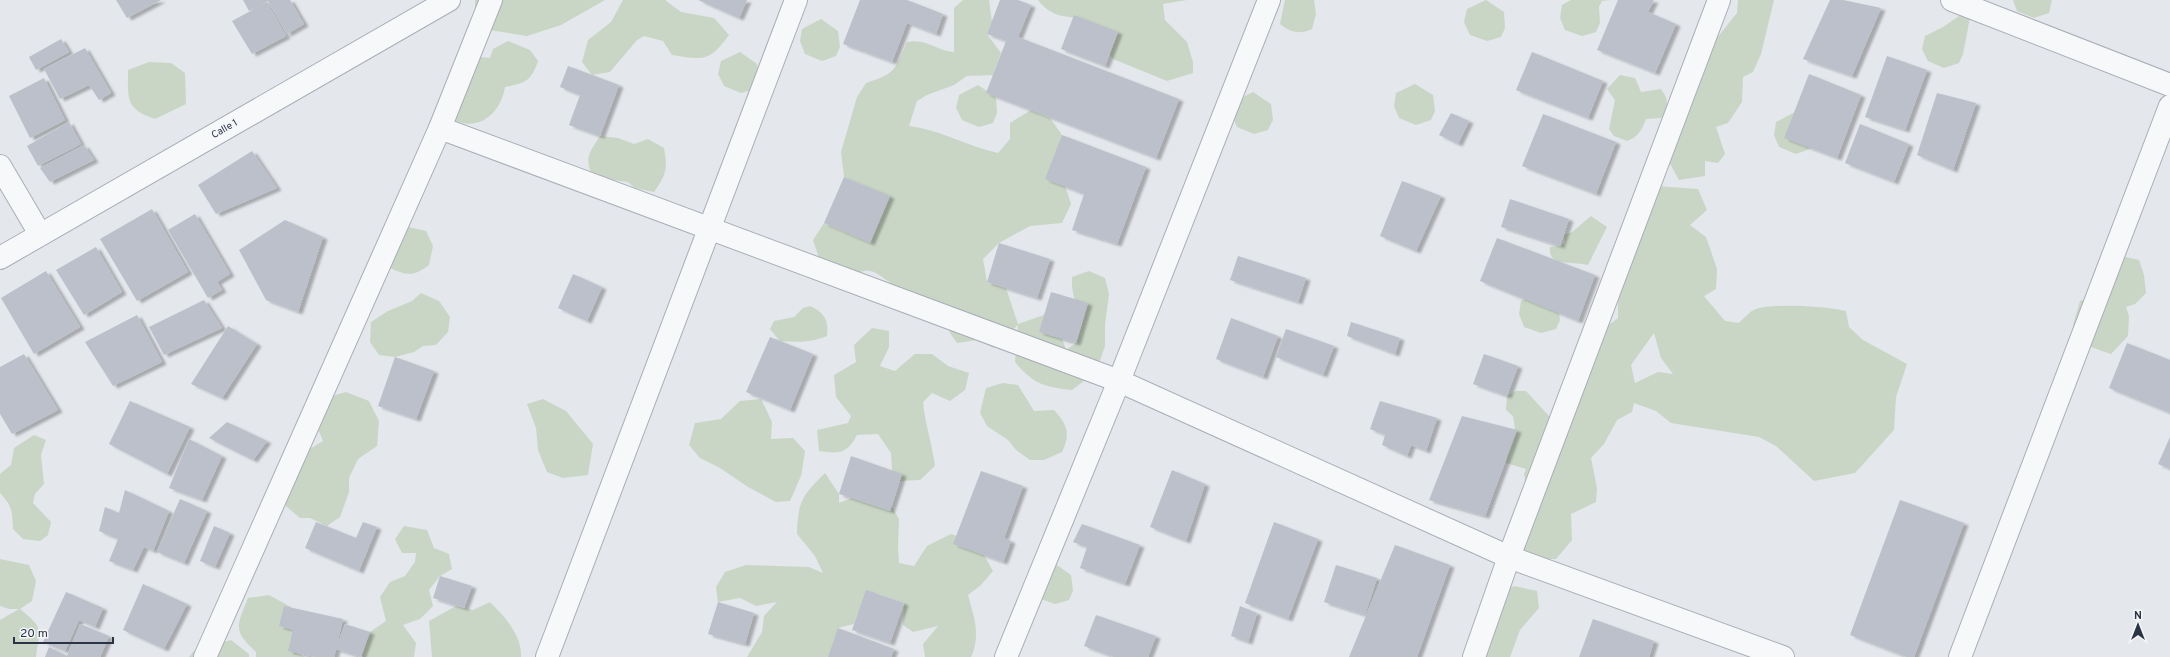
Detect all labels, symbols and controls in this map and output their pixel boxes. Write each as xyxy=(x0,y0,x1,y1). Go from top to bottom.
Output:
street label: Calle 1 xyxy=(209,117,240,142)
north arrow xyxy=(2118,605,2158,645)
text: N xyxy=(2134,609,2142,623)
scale bar xyxy=(14,619,113,645)
text: 20 m xyxy=(20,626,48,642)

